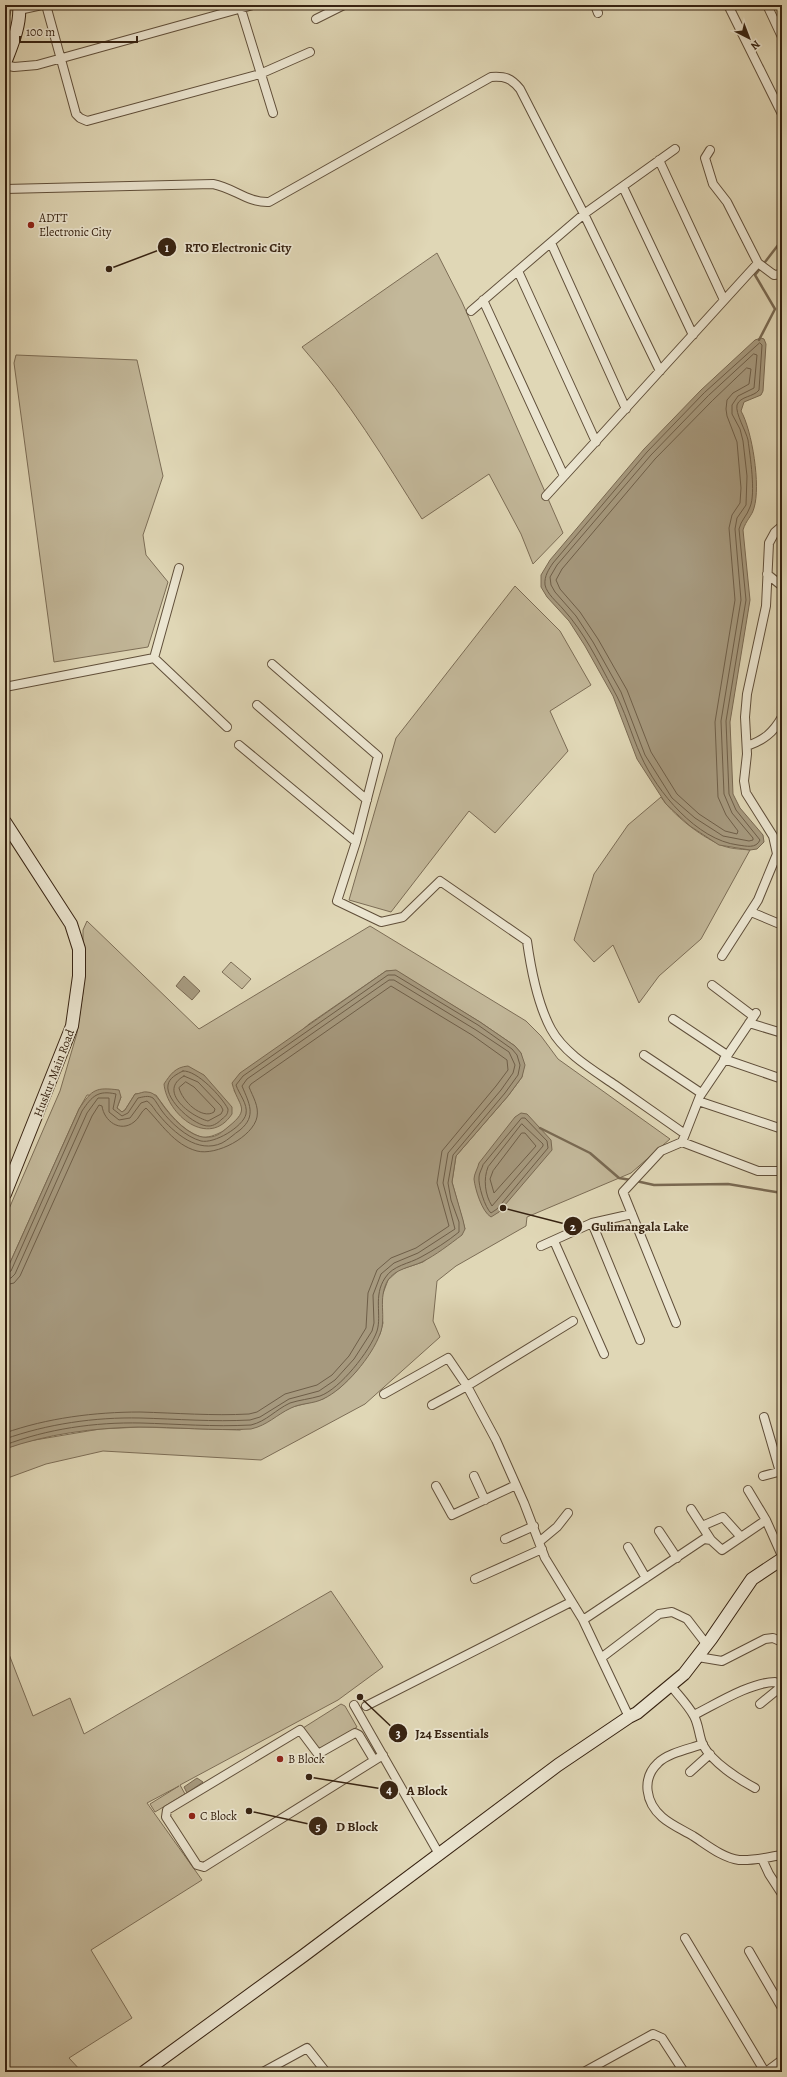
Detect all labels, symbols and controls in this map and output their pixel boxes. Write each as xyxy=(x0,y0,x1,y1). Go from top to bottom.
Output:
scale bar xyxy=(20,18,137,44)
north arrow xyxy=(729,18,769,58)
text: 100 m xyxy=(26,24,55,40)
text: N xyxy=(747,37,763,53)
place label: ADTT Electronic City xyxy=(38,210,112,240)
marker: ADTT Electronic City xyxy=(26,220,36,230)
callout: RTO Electronic City xyxy=(157,235,300,260)
text: RTO Electronic City xyxy=(185,239,292,256)
text: 1 xyxy=(165,240,170,256)
street label: Huskur Main Road xyxy=(30,1026,78,1119)
callout: Gulimangala Lake xyxy=(563,1214,696,1239)
text: Gulimangala Lake xyxy=(591,1218,689,1235)
text: 2 xyxy=(570,1219,576,1235)
callout: J24 Essentials xyxy=(388,1721,497,1746)
text: J24 Essentials xyxy=(415,1725,489,1742)
text: 3 xyxy=(395,1726,401,1742)
place label: B Block xyxy=(288,1751,325,1767)
marker: B Block xyxy=(275,1754,285,1764)
callout: A Block xyxy=(379,1778,456,1803)
text: 4 xyxy=(386,1782,392,1798)
text: A Block xyxy=(406,1782,448,1799)
place label: C Block xyxy=(200,1808,237,1824)
marker: C Block xyxy=(187,1811,197,1821)
callout: D Block xyxy=(308,1814,386,1839)
text: D Block xyxy=(336,1818,378,1835)
text: 5 xyxy=(315,1819,321,1835)

